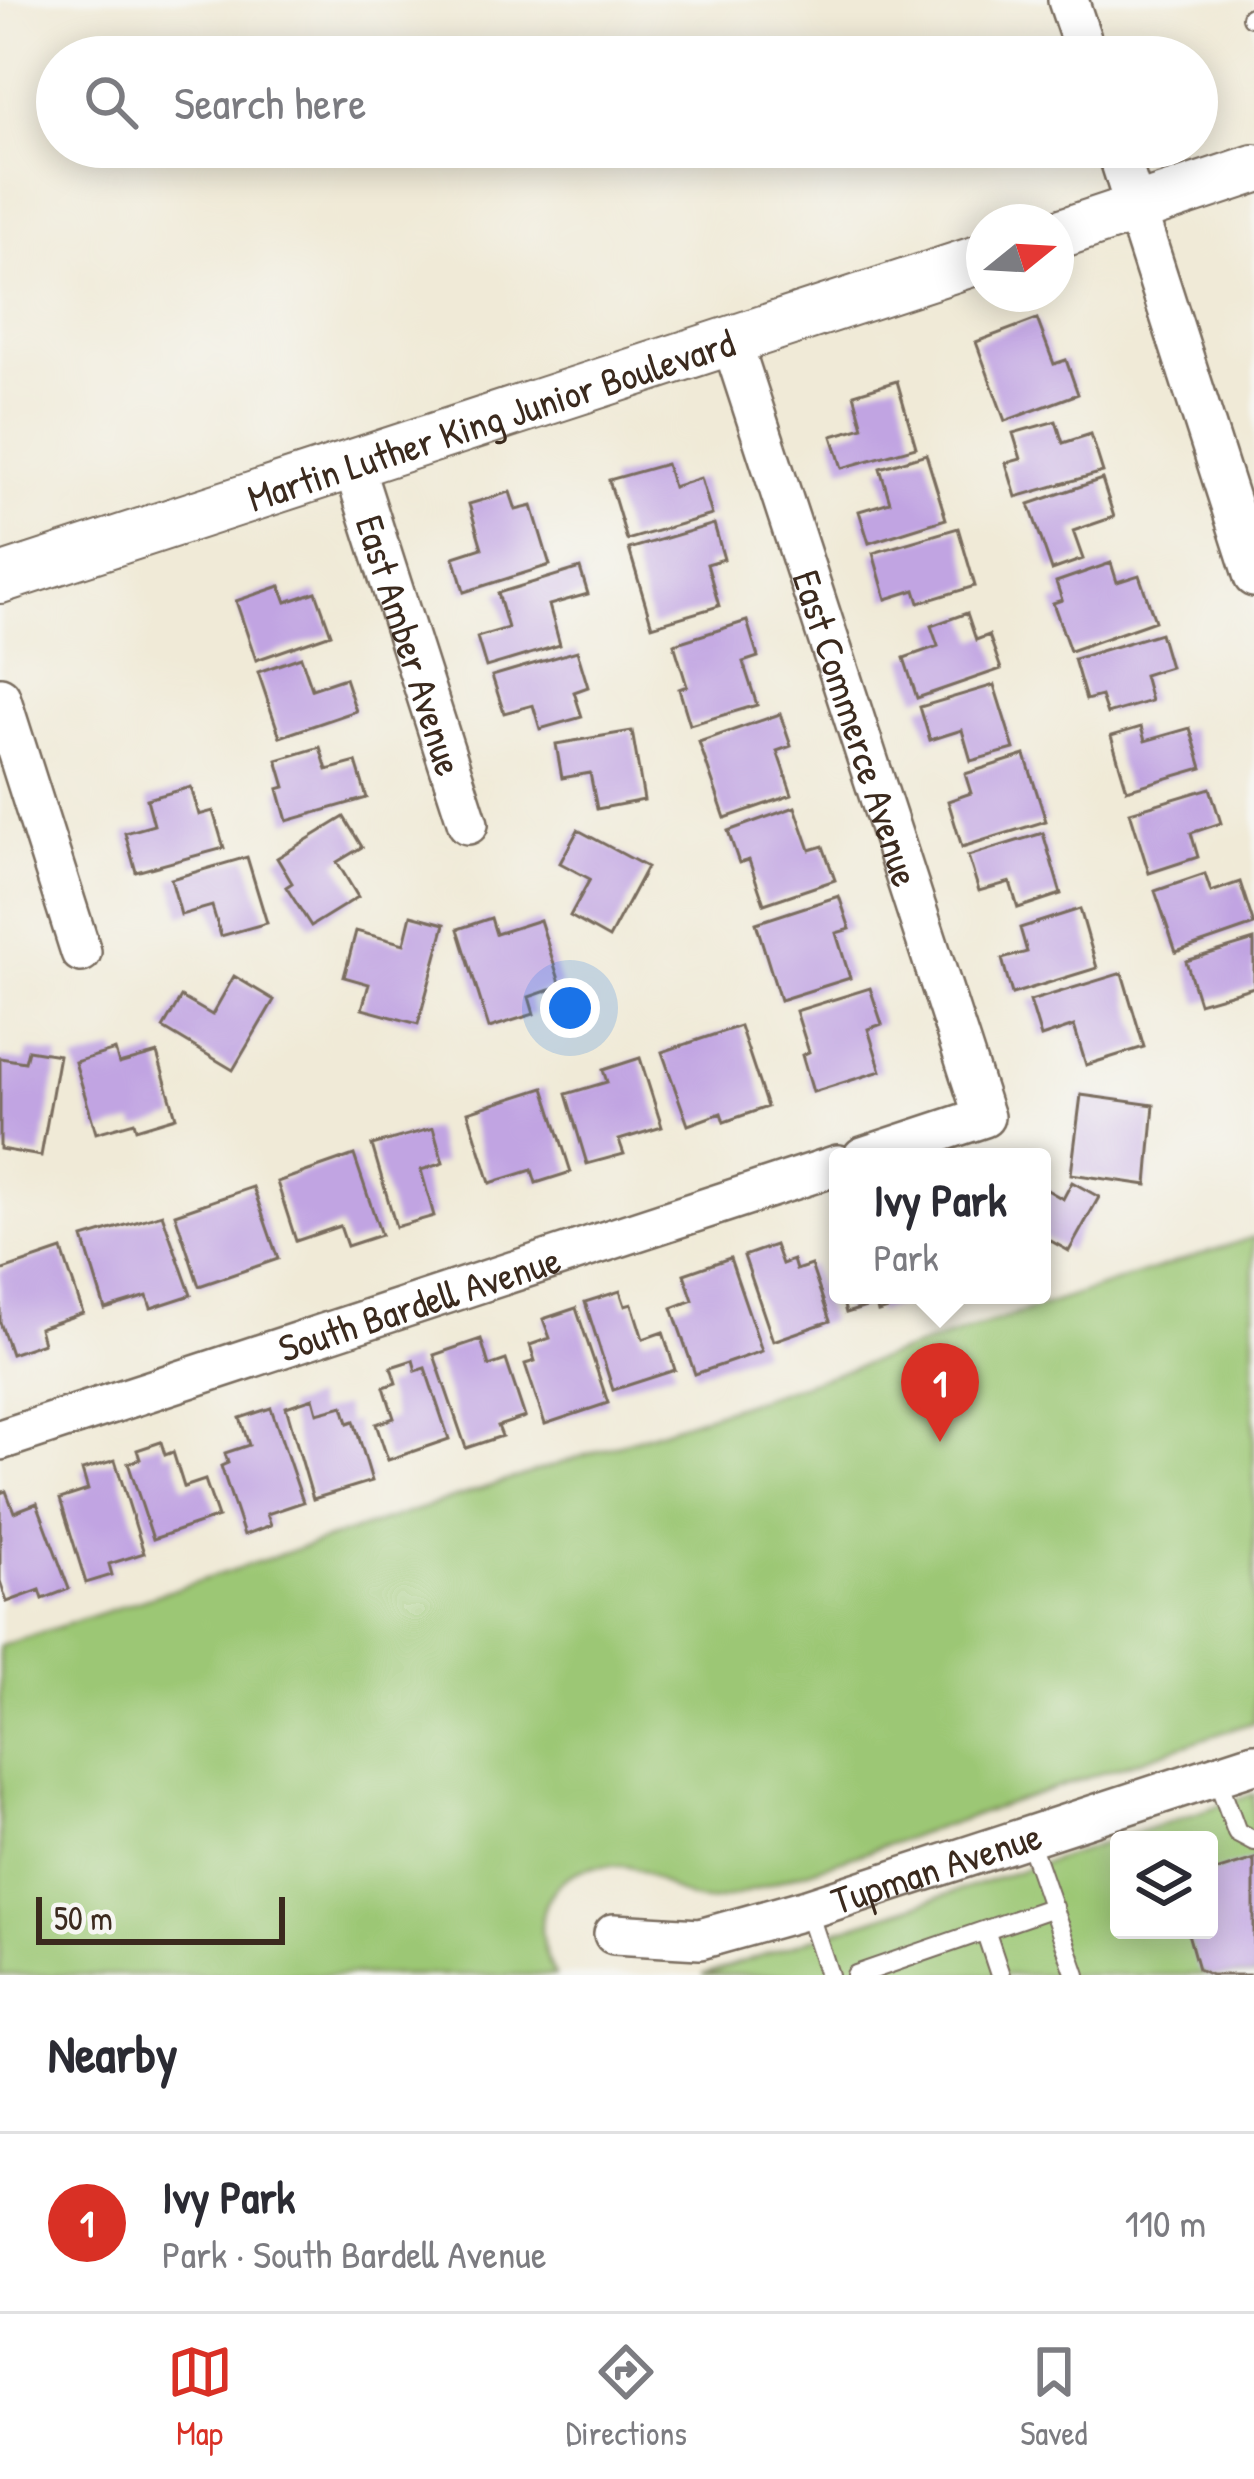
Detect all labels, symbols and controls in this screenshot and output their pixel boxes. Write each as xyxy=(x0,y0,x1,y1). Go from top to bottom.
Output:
search box xyxy=(36,36,1218,168)
icon: search xyxy=(78,69,144,135)
text: Search here xyxy=(174,72,366,133)
north arrow xyxy=(966,204,1074,312)
street label: Martin Luther King Junior Boulevard xyxy=(240,315,741,523)
street label: East Amber Avenue xyxy=(344,508,477,782)
street label: East Commerce Avenue xyxy=(781,563,933,893)
your location xyxy=(540,978,600,1038)
popup xyxy=(829,1148,1051,1304)
text: Ivy Park xyxy=(873,1169,1007,1230)
text: Park xyxy=(873,1230,939,1283)
street label: South Bardell Avenue xyxy=(271,1232,567,1373)
pin: 1 xyxy=(901,1343,979,1442)
street label: Tupman Avenue xyxy=(824,1808,1048,1926)
map controls xyxy=(1110,1831,1218,1939)
button: layers xyxy=(1110,1831,1218,1939)
scale bar xyxy=(36,1891,285,1944)
text: 50 m xyxy=(54,1896,113,1940)
text: Nearby xyxy=(48,2019,178,2088)
text: Ivy Park xyxy=(162,2166,295,2227)
text: 1 xyxy=(80,2196,94,2249)
text: 110 m xyxy=(1125,2196,1206,2249)
text: Park · South Bardell Avenue xyxy=(162,2227,546,2280)
tab: Map xyxy=(167,2339,233,2455)
tab: Directions xyxy=(566,2339,687,2455)
tab: Saved xyxy=(1020,2339,1087,2455)

